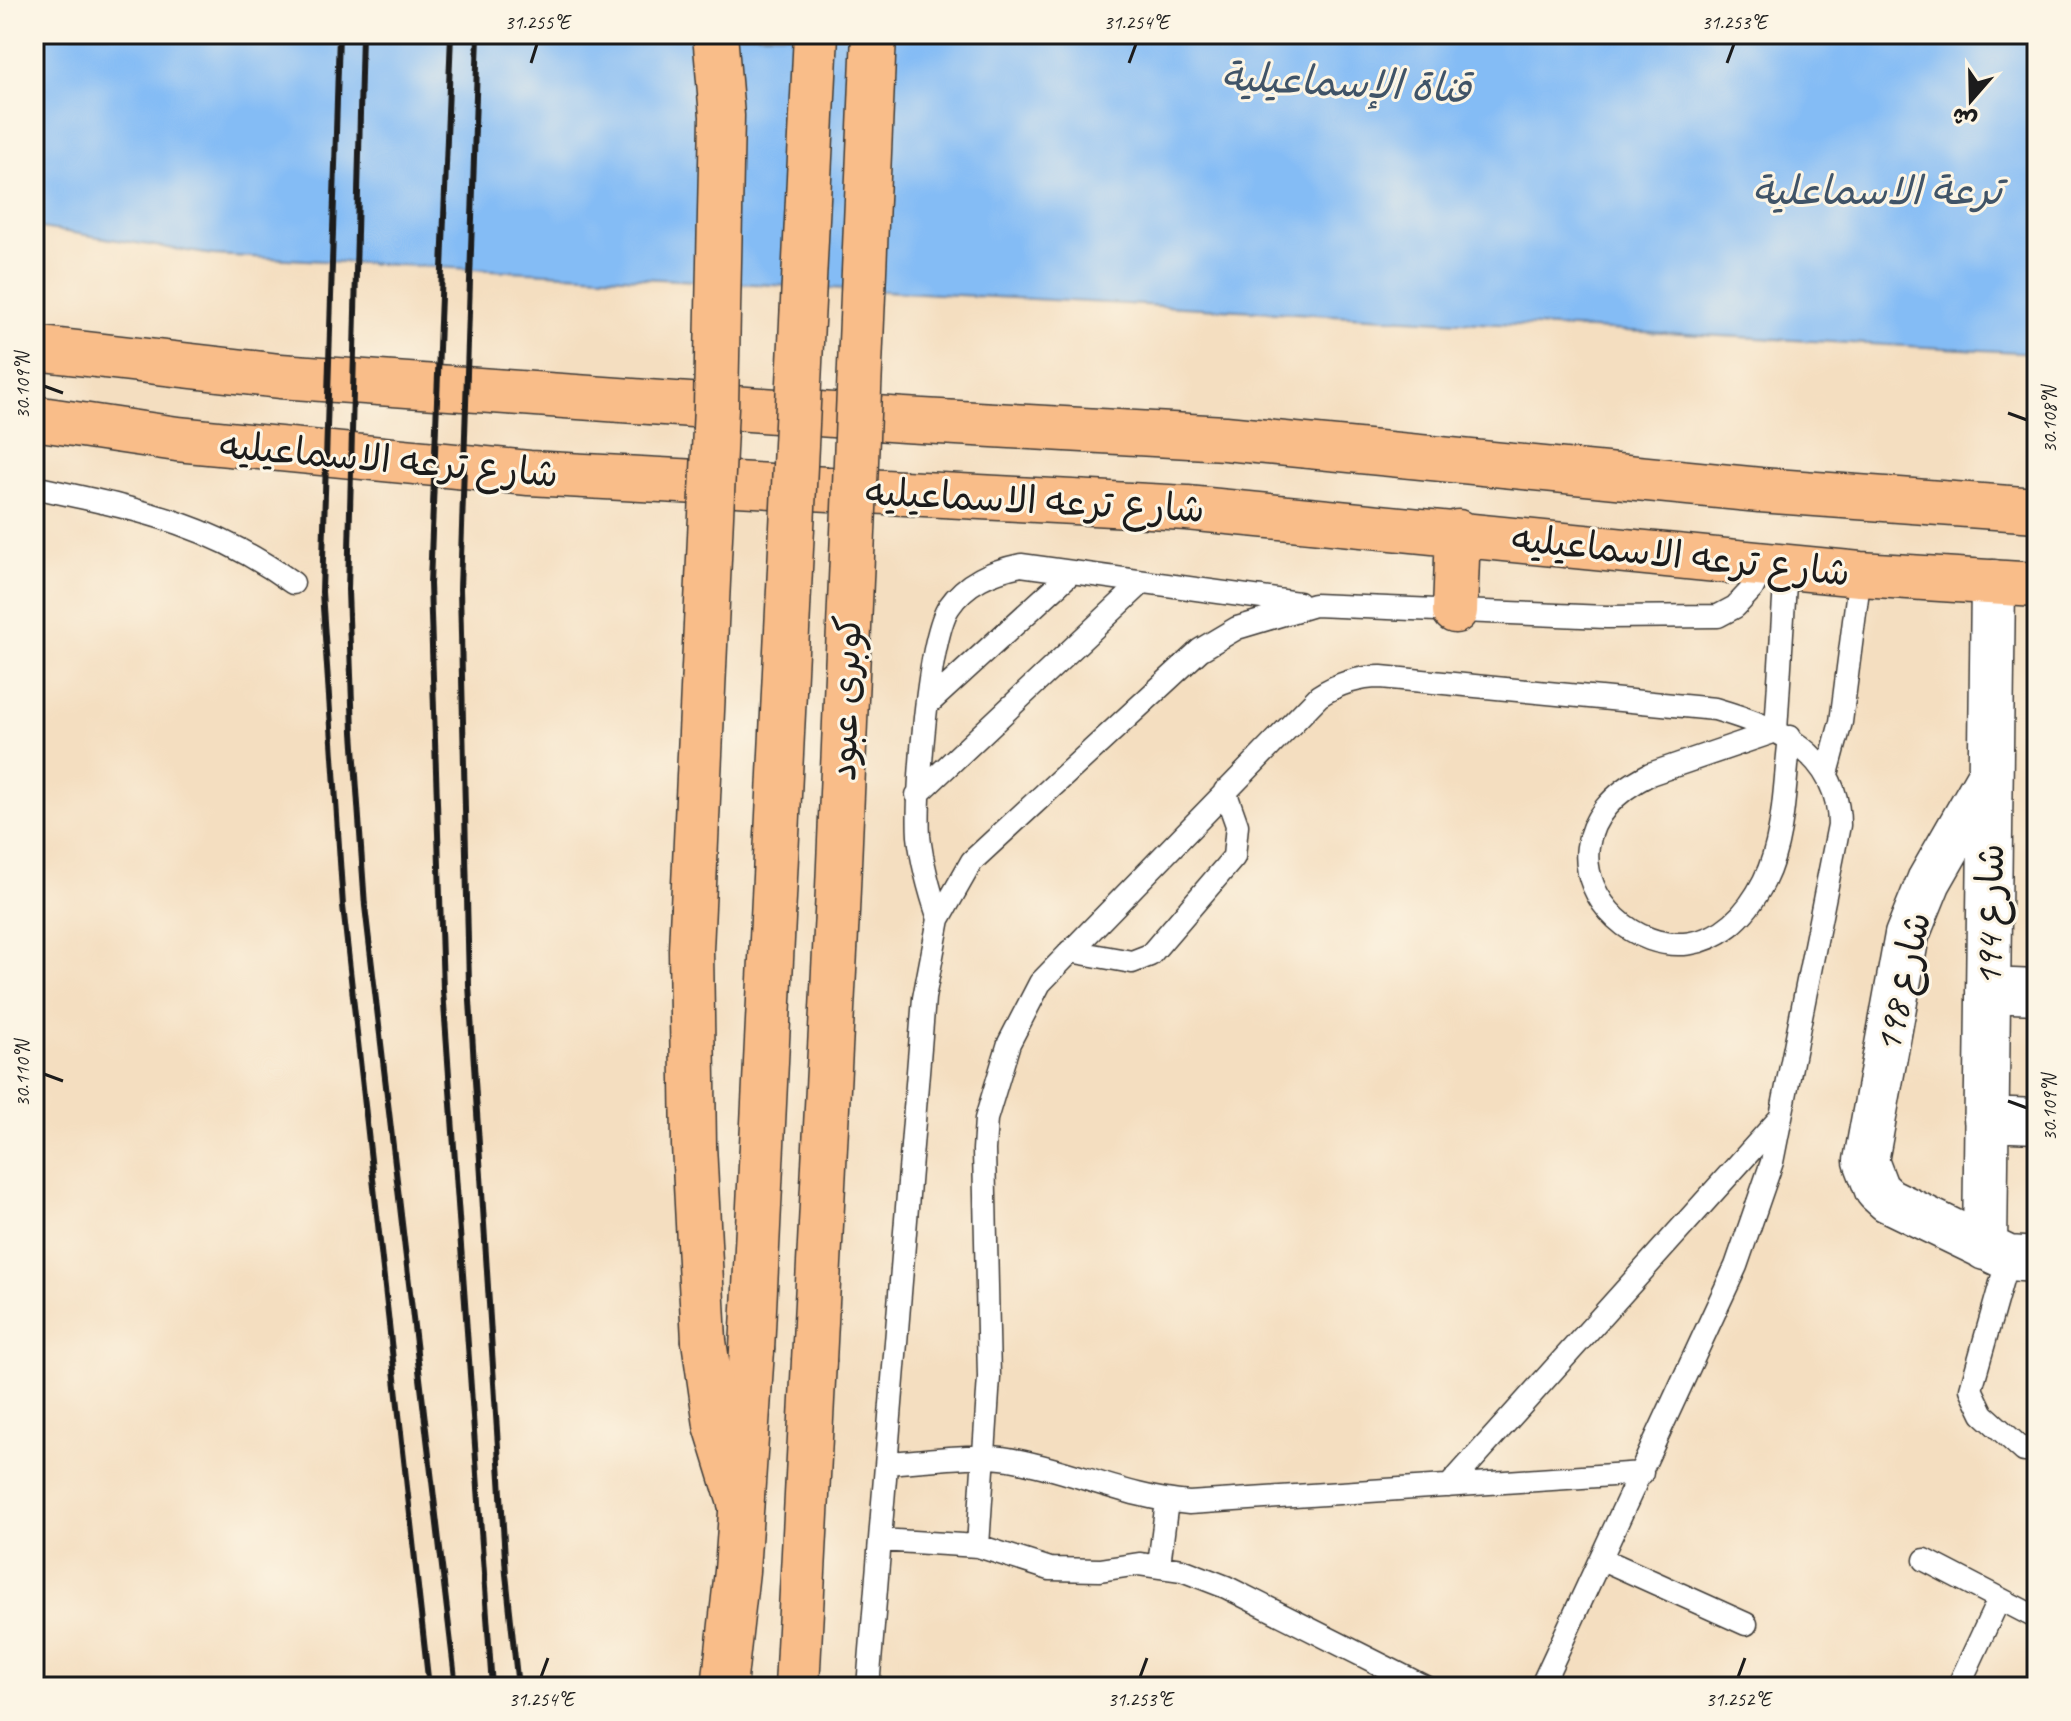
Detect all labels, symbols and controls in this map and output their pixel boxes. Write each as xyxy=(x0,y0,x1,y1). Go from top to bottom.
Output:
text: 31.255°E xyxy=(504,10,572,35)
text: 31.254°E xyxy=(1103,10,1171,35)
text: 31.253°E xyxy=(1701,10,1769,35)
water label: قناة الإسماعيلية xyxy=(1220,51,1475,115)
north arrow xyxy=(1931,60,2011,140)
text: ش xyxy=(1948,101,1981,135)
water label: ترعة الاسماعلية xyxy=(1752,166,2008,216)
text: 30.109°N xyxy=(10,350,35,419)
text: 30.108°N xyxy=(2037,384,2062,453)
street label: شارع ترعه الاسماعيليه xyxy=(217,421,560,501)
street label: شارع ترعه الاسماعيليه xyxy=(864,468,1206,536)
street label: شارع ترعه الاسماعيليه xyxy=(1509,514,1852,600)
street label: كوبرى عبود xyxy=(819,614,873,782)
street label: شارع 194 xyxy=(1965,843,2017,987)
street label: شارع 198 xyxy=(1864,907,1944,1058)
text: 30.110°N xyxy=(10,1038,35,1107)
text: 30.109°N xyxy=(2037,1072,2062,1141)
text: 31.254°E xyxy=(508,1687,576,1712)
text: 31.253°E xyxy=(1107,1687,1175,1712)
text: 31.252°E xyxy=(1705,1687,1773,1712)

